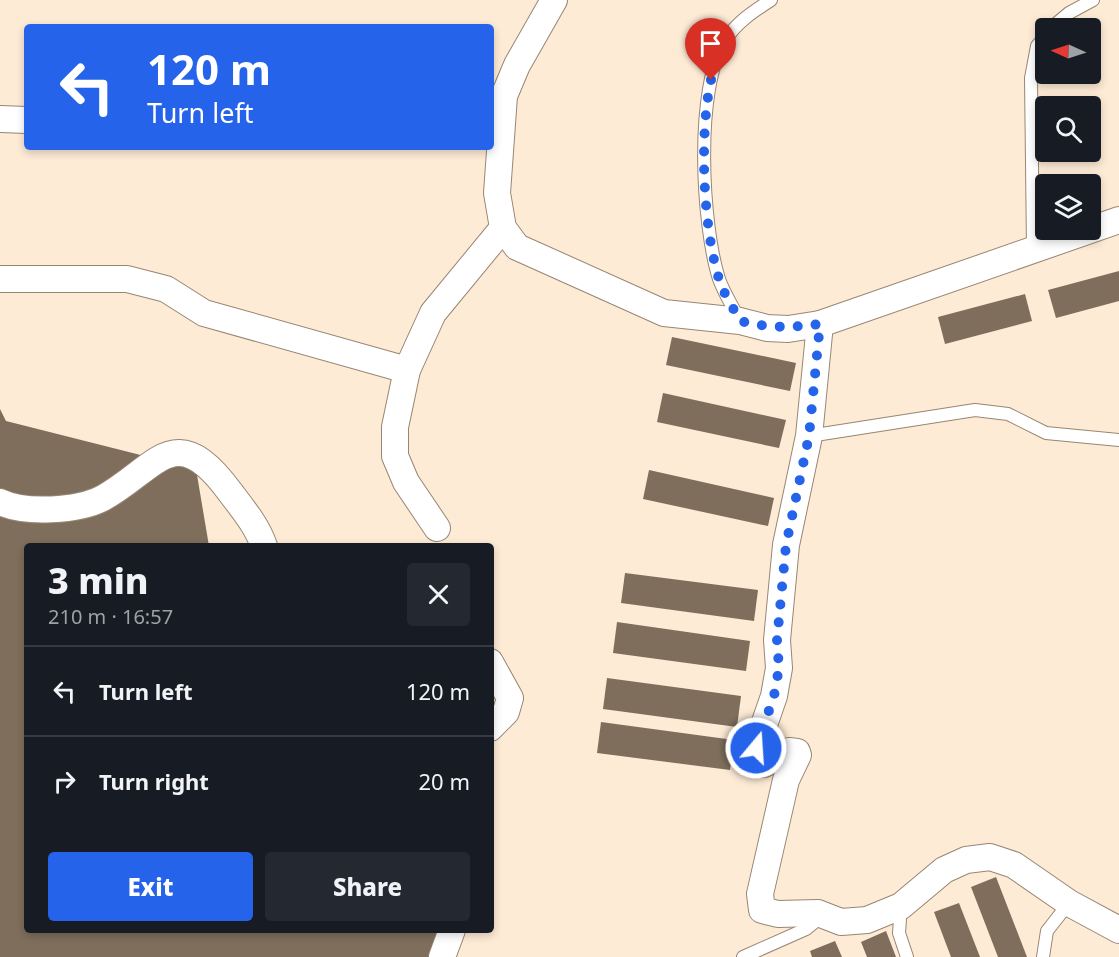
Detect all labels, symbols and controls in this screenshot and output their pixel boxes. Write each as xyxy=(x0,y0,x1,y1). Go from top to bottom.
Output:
pin xyxy=(685,18,736,80)
north arrow xyxy=(1035,18,1101,84)
map controls xyxy=(1035,18,1101,240)
icon: arrive xyxy=(694,27,727,60)
text: 120 m xyxy=(147,40,271,97)
icon: left xyxy=(48,48,126,126)
text: Turn left xyxy=(147,94,253,131)
button: search xyxy=(1035,96,1101,162)
button: layers xyxy=(1035,174,1101,240)
text: 3 min xyxy=(48,556,149,605)
button: close xyxy=(407,563,470,626)
text: 210 m · 16:57 xyxy=(48,603,173,630)
icon: left xyxy=(48,675,81,708)
text: Turn left xyxy=(99,676,193,706)
text: 120 m xyxy=(406,676,470,706)
position arrow xyxy=(724,716,788,780)
icon: right xyxy=(48,765,81,798)
text: Turn right xyxy=(99,766,209,796)
text: 20 m xyxy=(419,766,470,796)
button: Exit xyxy=(48,852,253,921)
button: Share xyxy=(265,852,470,921)

